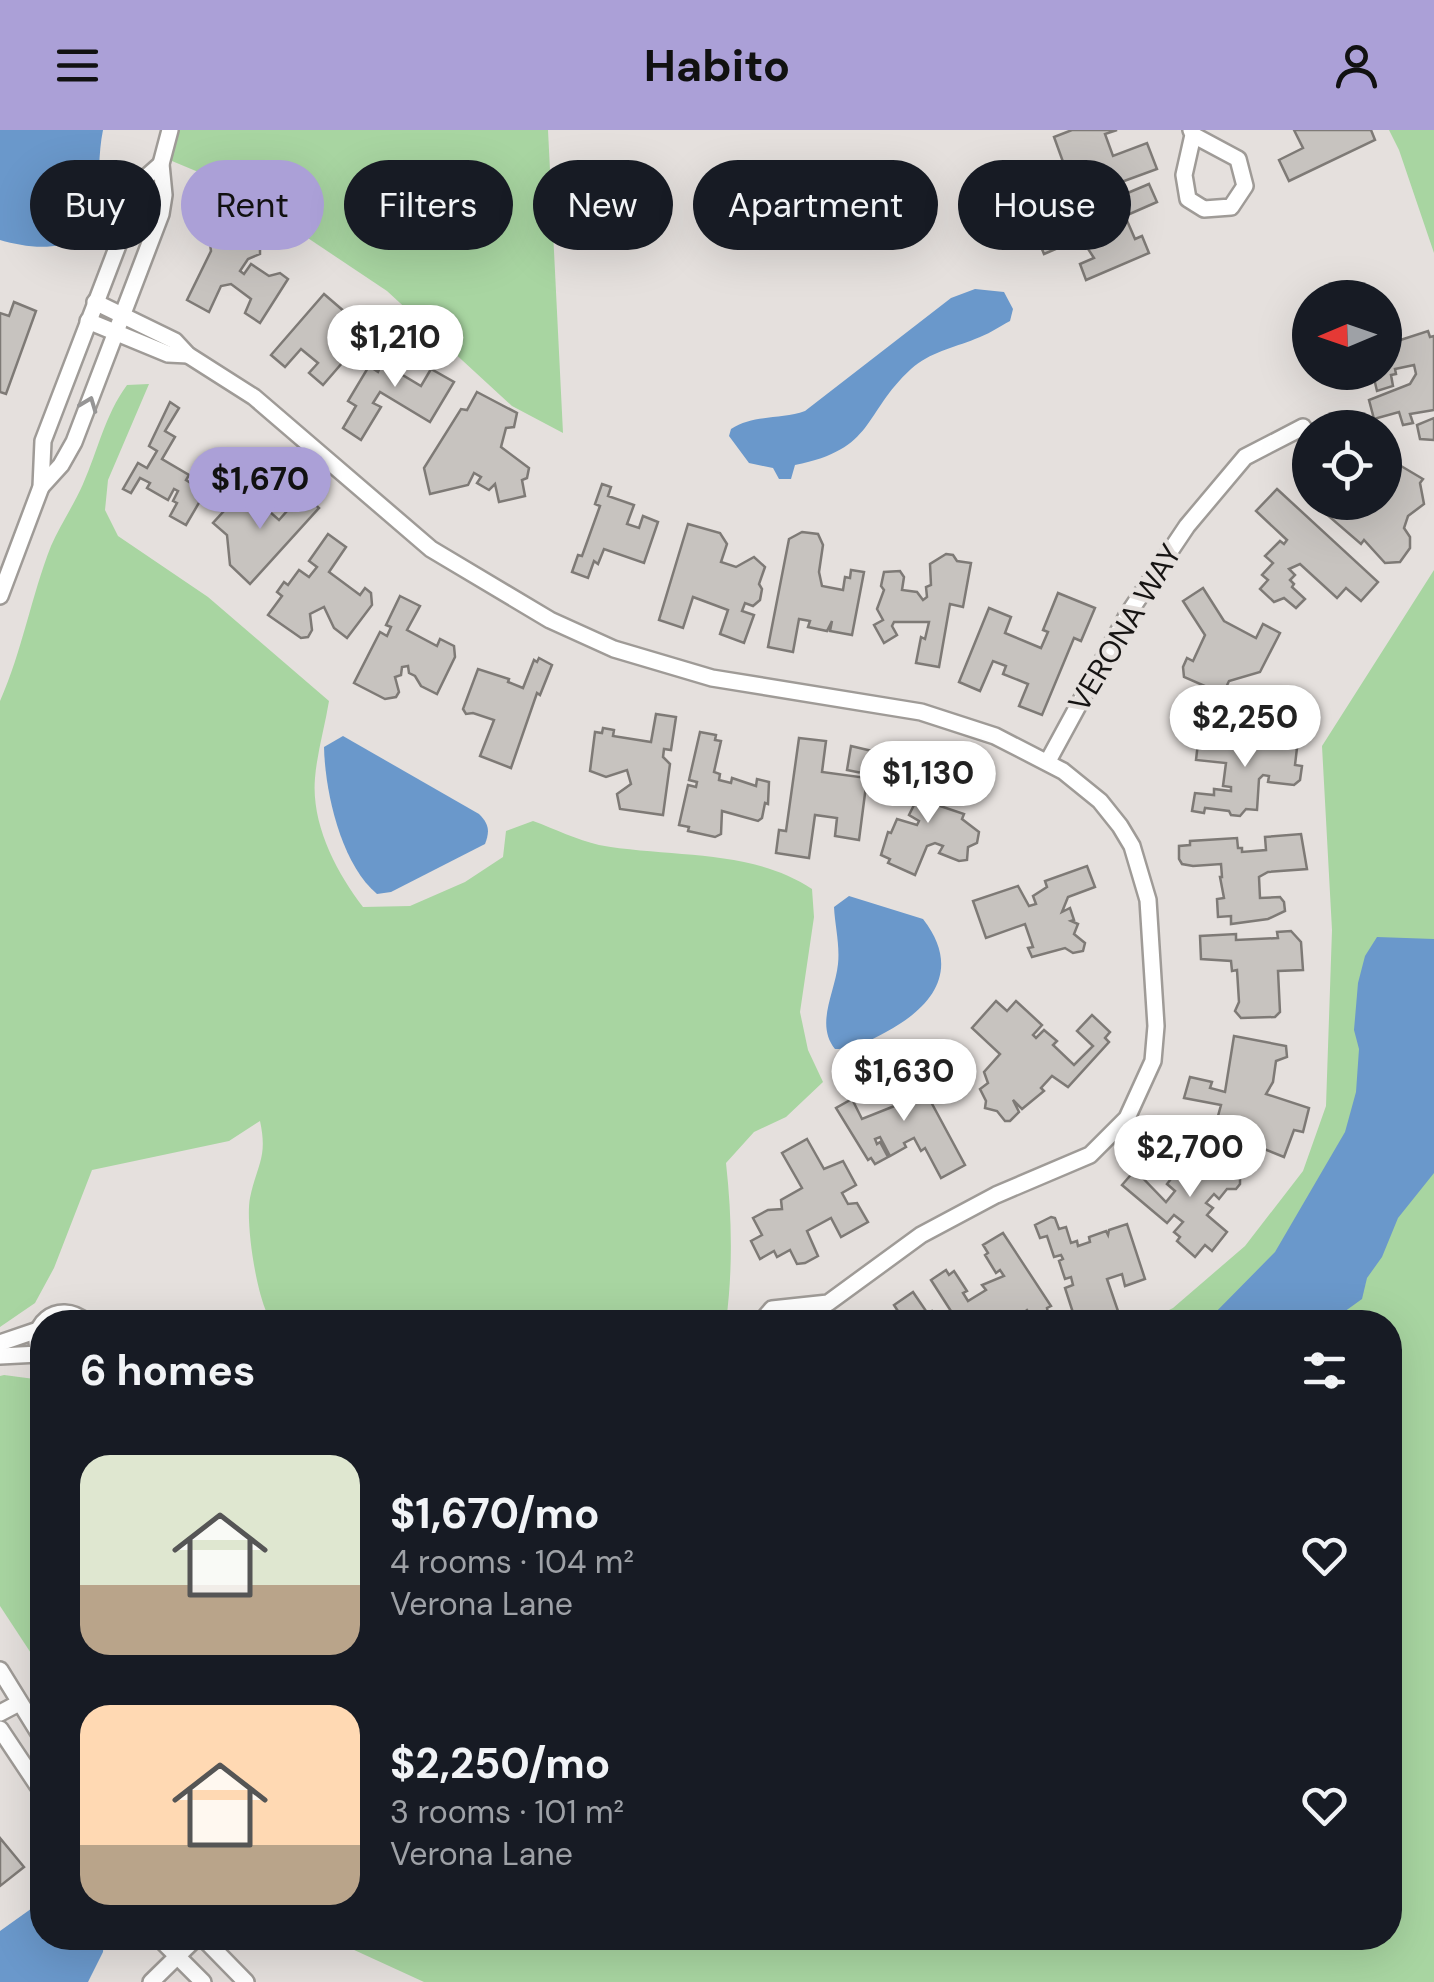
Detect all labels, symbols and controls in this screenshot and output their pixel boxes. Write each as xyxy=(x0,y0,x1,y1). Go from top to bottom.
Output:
text: Habito xyxy=(644,36,790,95)
icon: menu xyxy=(50,38,105,93)
icon: person xyxy=(1329,38,1384,93)
chip: Buy xyxy=(30,160,161,250)
chip: Rent xyxy=(181,160,324,250)
chip: Filters xyxy=(344,160,513,250)
chip: New xyxy=(533,160,673,250)
chip: Apartment xyxy=(693,160,938,250)
chip: House xyxy=(958,160,1131,250)
north arrow xyxy=(1292,280,1402,390)
map controls xyxy=(1292,280,1402,520)
pin: $1,210 xyxy=(314,305,476,390)
text: $1,210 xyxy=(349,316,441,358)
one-way arrow xyxy=(77,396,98,413)
button: locate xyxy=(1292,410,1402,520)
pin: $1,670 xyxy=(179,447,341,532)
text: $1,670 xyxy=(211,458,309,500)
street label: VERONA WAY xyxy=(1059,537,1190,719)
pin: $2,250 xyxy=(1164,685,1326,770)
text: $2,250 xyxy=(1192,696,1298,738)
pin: $1,130 xyxy=(847,741,1009,826)
text: $1,130 xyxy=(882,752,974,794)
pin: $1,630 xyxy=(823,1039,985,1124)
text: $1,630 xyxy=(854,1050,954,1092)
pin: $2,700 xyxy=(1109,1115,1271,1200)
text: $2,700 xyxy=(1136,1126,1244,1168)
text: 6 homes xyxy=(80,1343,255,1398)
icon: filters xyxy=(1297,1343,1352,1398)
text: $1,670/mo xyxy=(390,1486,600,1541)
icon: home xyxy=(160,1495,280,1615)
icon: heart xyxy=(1297,1528,1352,1583)
text: 4 rooms · 104 m² xyxy=(390,1541,634,1583)
text: Verona Lane xyxy=(390,1583,573,1625)
text: $2,250/mo xyxy=(390,1736,610,1791)
icon: home xyxy=(160,1745,280,1865)
icon: heart xyxy=(1297,1778,1352,1833)
text: 3 rooms · 101 m² xyxy=(390,1791,624,1833)
text: Verona Lane xyxy=(390,1833,573,1875)

